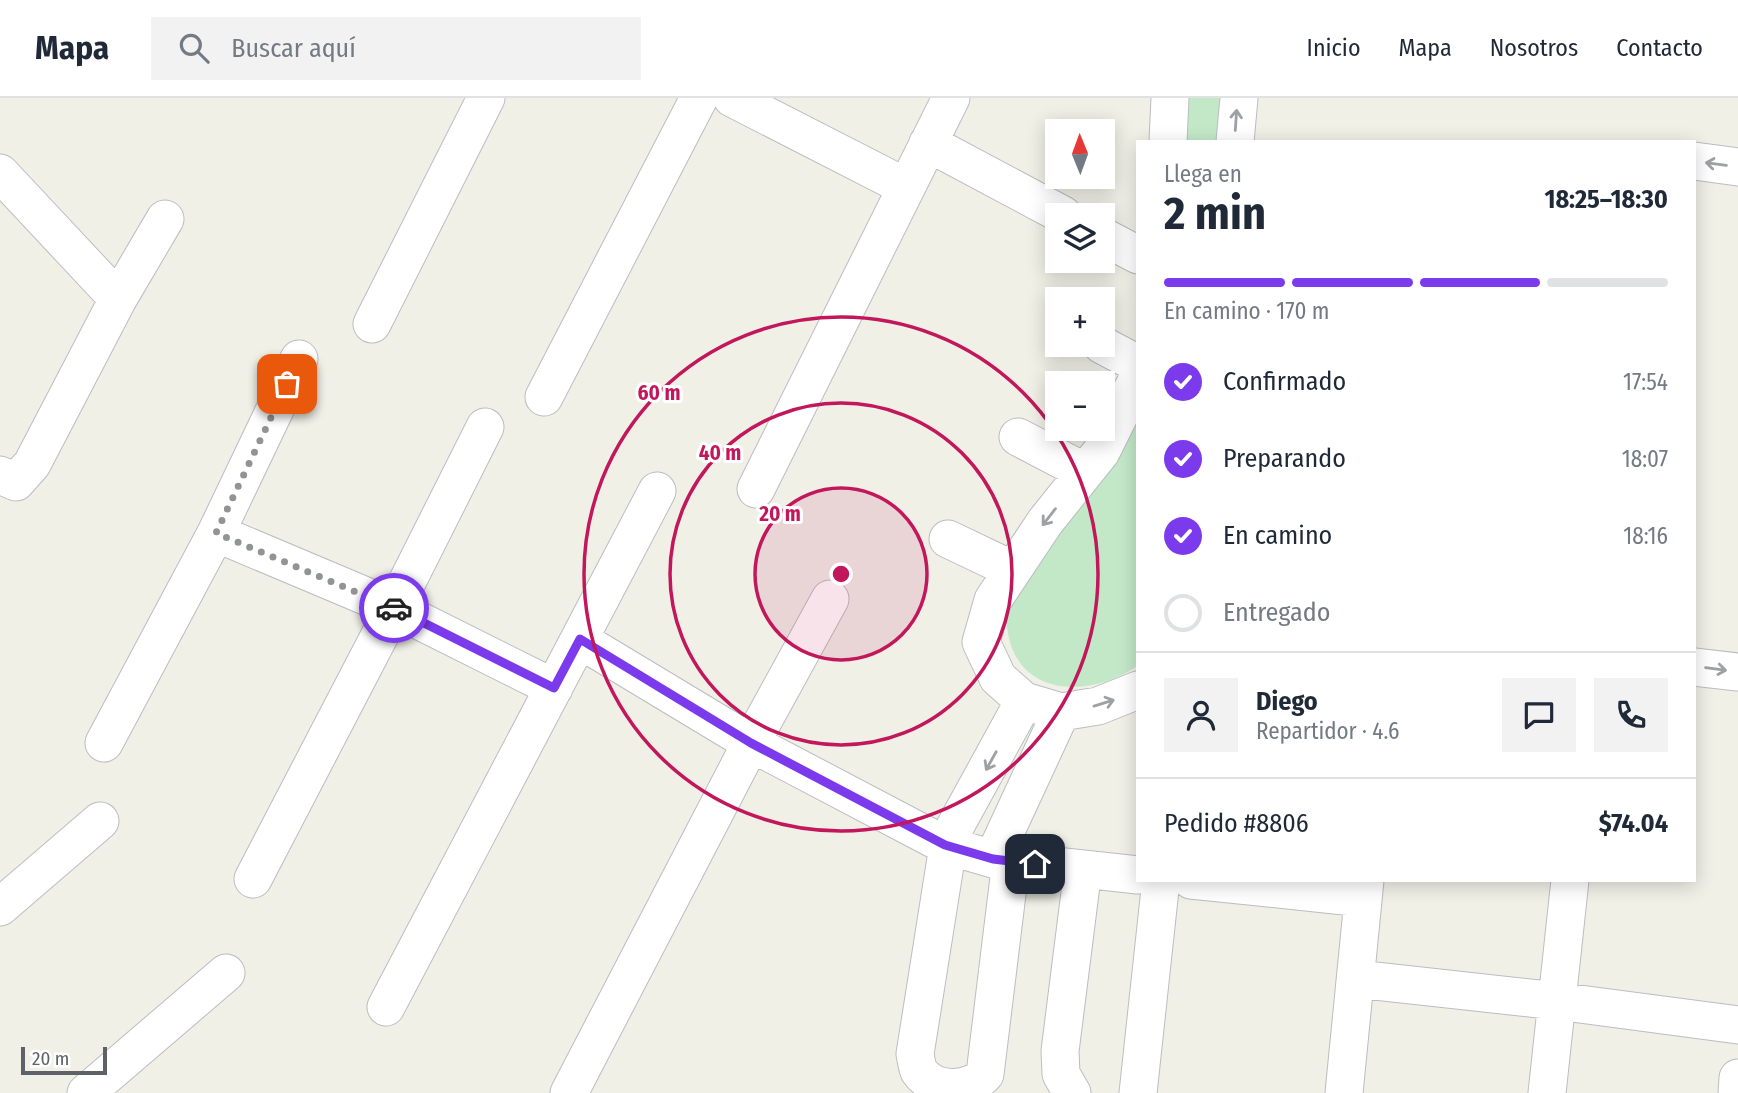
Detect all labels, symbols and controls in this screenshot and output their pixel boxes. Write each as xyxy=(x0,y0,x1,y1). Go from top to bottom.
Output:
search box xyxy=(151,17,641,80)
text: Mapa xyxy=(35,28,109,68)
icon: search xyxy=(175,29,213,67)
text: Buscar aquí xyxy=(231,33,356,64)
text: Inicio xyxy=(1307,34,1361,62)
text: Mapa xyxy=(1399,34,1452,62)
text: Nosotros xyxy=(1490,34,1578,62)
text: Contacto xyxy=(1616,34,1703,62)
one-way arrow xyxy=(1230,109,1243,132)
north arrow xyxy=(1045,119,1115,189)
map controls xyxy=(1045,119,1115,441)
one-way arrow xyxy=(1705,157,1728,170)
text: Llega en xyxy=(1164,160,1242,188)
text: 18:25–18:30 xyxy=(1544,184,1668,215)
text: 2 min xyxy=(1164,186,1266,241)
button: layers xyxy=(1045,203,1115,273)
button: + xyxy=(1045,287,1115,357)
text: En camino · 170 m xyxy=(1164,297,1329,325)
pin xyxy=(257,354,317,414)
icon: check xyxy=(1164,363,1202,401)
icon: bag xyxy=(268,365,306,403)
text: Confirmado xyxy=(1223,366,1346,397)
text: 17:54 xyxy=(1623,368,1668,396)
button: − xyxy=(1045,371,1115,441)
text: 60 m xyxy=(638,380,680,406)
text: 40 m xyxy=(699,440,741,466)
icon: check xyxy=(1164,440,1202,478)
text: Preparando xyxy=(1223,443,1346,474)
text: 18:07 xyxy=(1622,445,1668,473)
text: 20 m xyxy=(758,501,801,527)
one-way arrow xyxy=(1042,508,1057,526)
icon: check xyxy=(1164,517,1202,555)
text: En camino xyxy=(1223,520,1332,551)
text: 18:16 xyxy=(1623,522,1668,550)
centre of rings xyxy=(829,562,853,586)
courier xyxy=(359,573,429,643)
icon: car xyxy=(375,589,413,627)
text: Entregado xyxy=(1223,597,1330,628)
one-way arrow xyxy=(1704,663,1727,676)
button: person xyxy=(1164,678,1238,752)
button: chat xyxy=(1502,678,1576,752)
button: phone xyxy=(1594,678,1668,752)
text: Diego xyxy=(1256,686,1318,717)
one-way arrow xyxy=(1093,696,1115,709)
text: Repartidor · 4.6 xyxy=(1256,717,1400,745)
one-way arrow xyxy=(984,750,997,771)
text: Pedido #8806 xyxy=(1164,808,1309,839)
text: $74.04 xyxy=(1599,808,1668,839)
pin xyxy=(1005,834,1065,894)
icon: home xyxy=(1016,845,1054,883)
scale bar xyxy=(21,1044,107,1076)
text: 20 m xyxy=(32,1047,69,1070)

